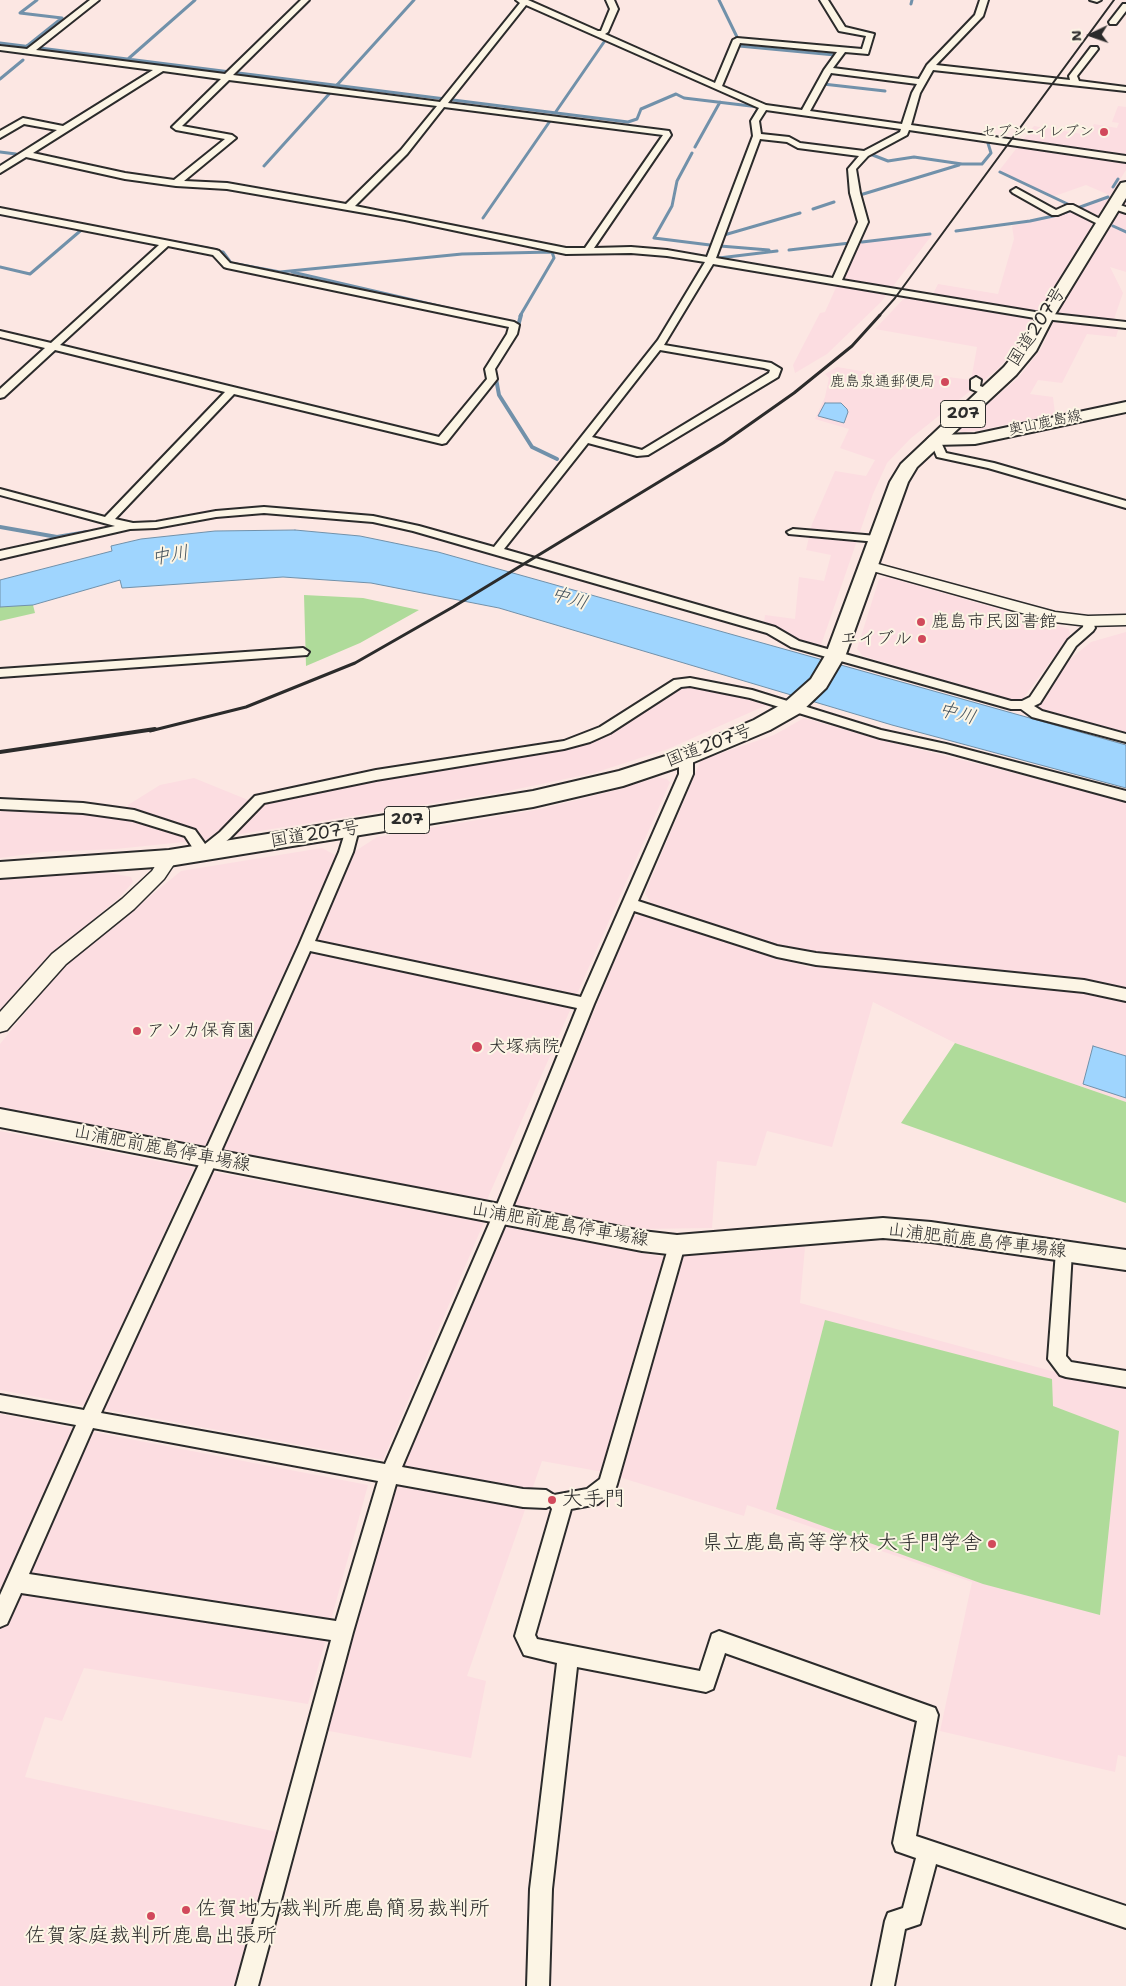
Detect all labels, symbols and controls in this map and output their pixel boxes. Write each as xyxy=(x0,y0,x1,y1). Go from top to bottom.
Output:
north arrow xyxy=(1066,10,1116,60)
text: N xyxy=(1067,30,1085,42)
place label: セブン-イレブン xyxy=(982,123,1094,141)
marker: セブン-イレブン xyxy=(1098,126,1110,138)
street label: 国道207号 xyxy=(1003,283,1071,371)
place label: 鹿島泉通郵便局 xyxy=(830,373,935,391)
marker: 鹿島泉通郵便局 xyxy=(939,376,951,388)
road number: 207 xyxy=(940,400,986,428)
street label: 奥山鹿島線 xyxy=(1006,406,1084,440)
water label: 中川 xyxy=(149,542,191,570)
water label: 中川 xyxy=(547,583,591,615)
place label: 鹿島市民図書館 xyxy=(931,611,1057,633)
marker: 鹿島市民図書館 xyxy=(915,616,927,628)
place label: エイブル xyxy=(840,628,912,650)
marker: エイブル xyxy=(916,633,928,645)
water label: 中川 xyxy=(936,698,978,730)
street label: 国道207号 xyxy=(663,720,755,772)
road number: 207 xyxy=(384,806,430,834)
street label: 国道207号 xyxy=(269,817,361,853)
place label: アソカ保育園 xyxy=(147,1020,255,1042)
marker: アソカ保育園 xyxy=(131,1025,143,1037)
place label: 犬塚病院 xyxy=(488,1036,560,1058)
marker: 犬塚病院 xyxy=(470,1040,484,1054)
street label: 山浦肥前鹿島停車場線 xyxy=(72,1121,252,1177)
street label: 山浦肥前鹿島停車場線 xyxy=(469,1199,651,1251)
street label: 山浦肥前鹿島停車場線 xyxy=(886,1219,1068,1263)
place label: 大手門 xyxy=(562,1487,625,1513)
marker: 大手門 xyxy=(546,1494,558,1506)
place label: 県立鹿島高等学校 大手門学舎 xyxy=(702,1531,982,1557)
marker: 県立鹿島高等学校 大手門学舎 xyxy=(986,1538,998,1550)
place label: 佐賀地方裁判所鹿島簡易裁判所 xyxy=(196,1897,490,1923)
marker: 佐賀地方裁判所鹿島簡易裁判所 xyxy=(180,1904,192,1916)
marker: 佐賀家庭裁判所鹿島出張所 xyxy=(145,1910,157,1922)
place label: 佐賀家庭裁判所鹿島出張所 xyxy=(25,1924,277,1950)

